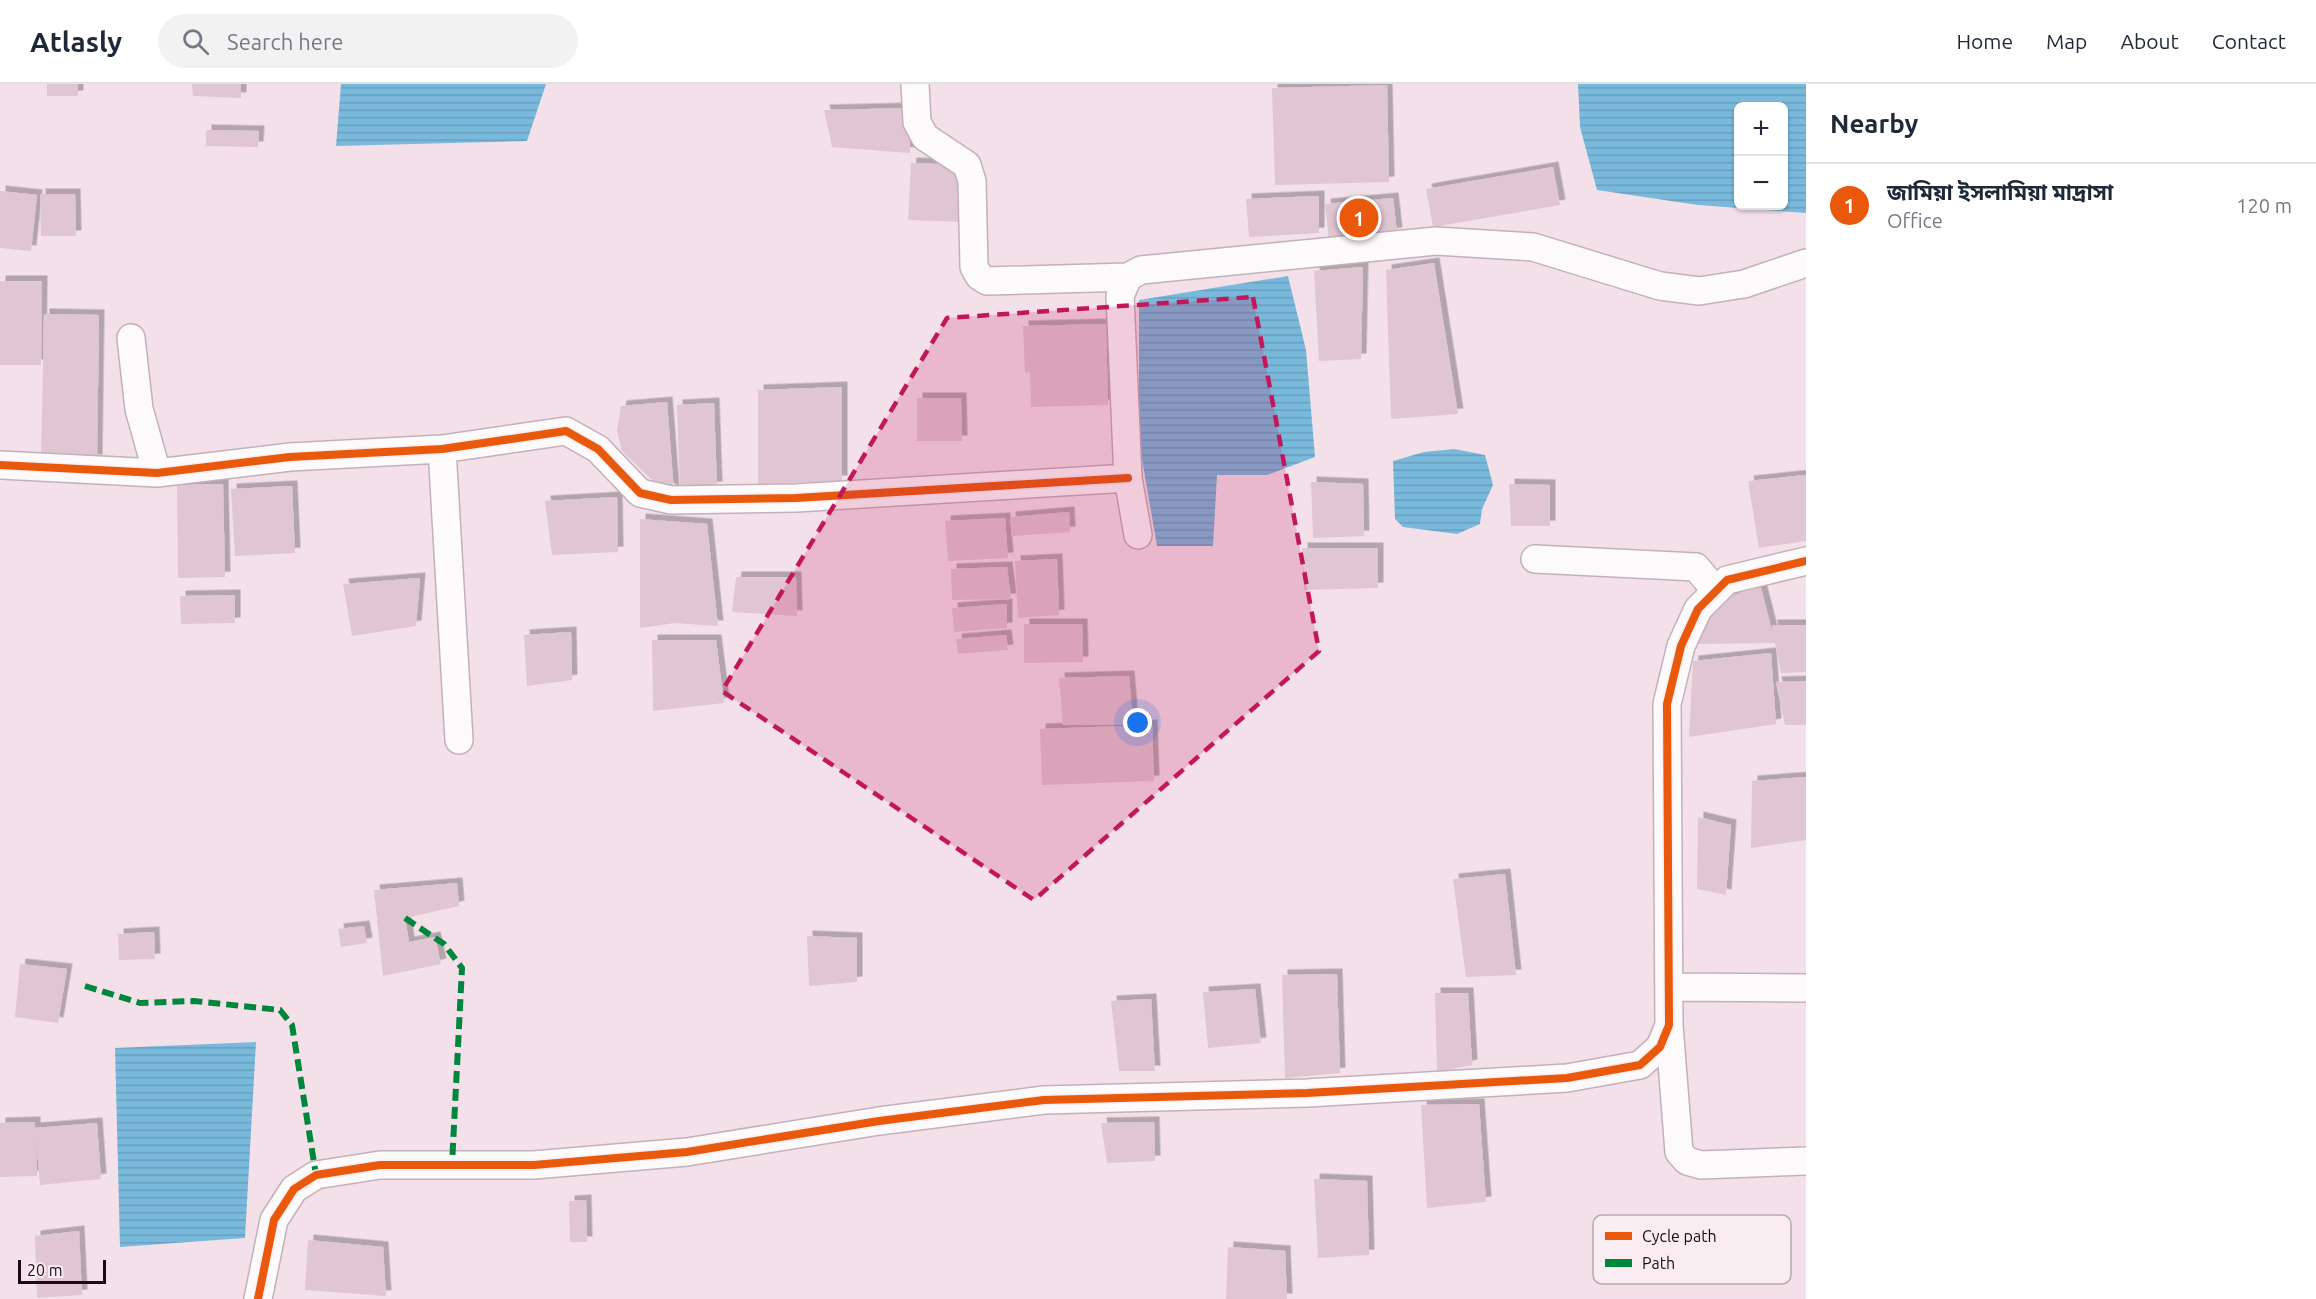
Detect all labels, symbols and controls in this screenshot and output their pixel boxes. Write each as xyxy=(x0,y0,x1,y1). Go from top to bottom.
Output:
search box xyxy=(158,14,578,68)
icon: search xyxy=(179,25,212,58)
text: Atlasly xyxy=(30,26,122,57)
text: Search here xyxy=(227,29,343,54)
text: Home xyxy=(1956,29,2013,53)
text: Map xyxy=(2046,29,2087,53)
text: About xyxy=(2120,29,2179,53)
text: Contact xyxy=(2212,29,2286,53)
map controls xyxy=(1734,102,1788,210)
button: + xyxy=(1734,102,1788,156)
text: Nearby xyxy=(1830,109,1918,138)
button: − xyxy=(1734,156,1788,210)
text: জামিয়া ইসলামিয়া মাদ্রাসা xyxy=(1887,179,2113,204)
text: 1 xyxy=(1844,194,1855,217)
text: 120 m xyxy=(2236,194,2292,217)
pin: 1 xyxy=(1340,196,1378,240)
text: Office xyxy=(1887,209,1943,232)
your location xyxy=(1123,708,1152,737)
legend xyxy=(1593,1215,1791,1284)
text: Cycle path xyxy=(1642,1227,1717,1245)
text: Path xyxy=(1642,1254,1675,1272)
scale bar xyxy=(18,1257,106,1284)
text: 20 m xyxy=(27,1261,63,1279)

